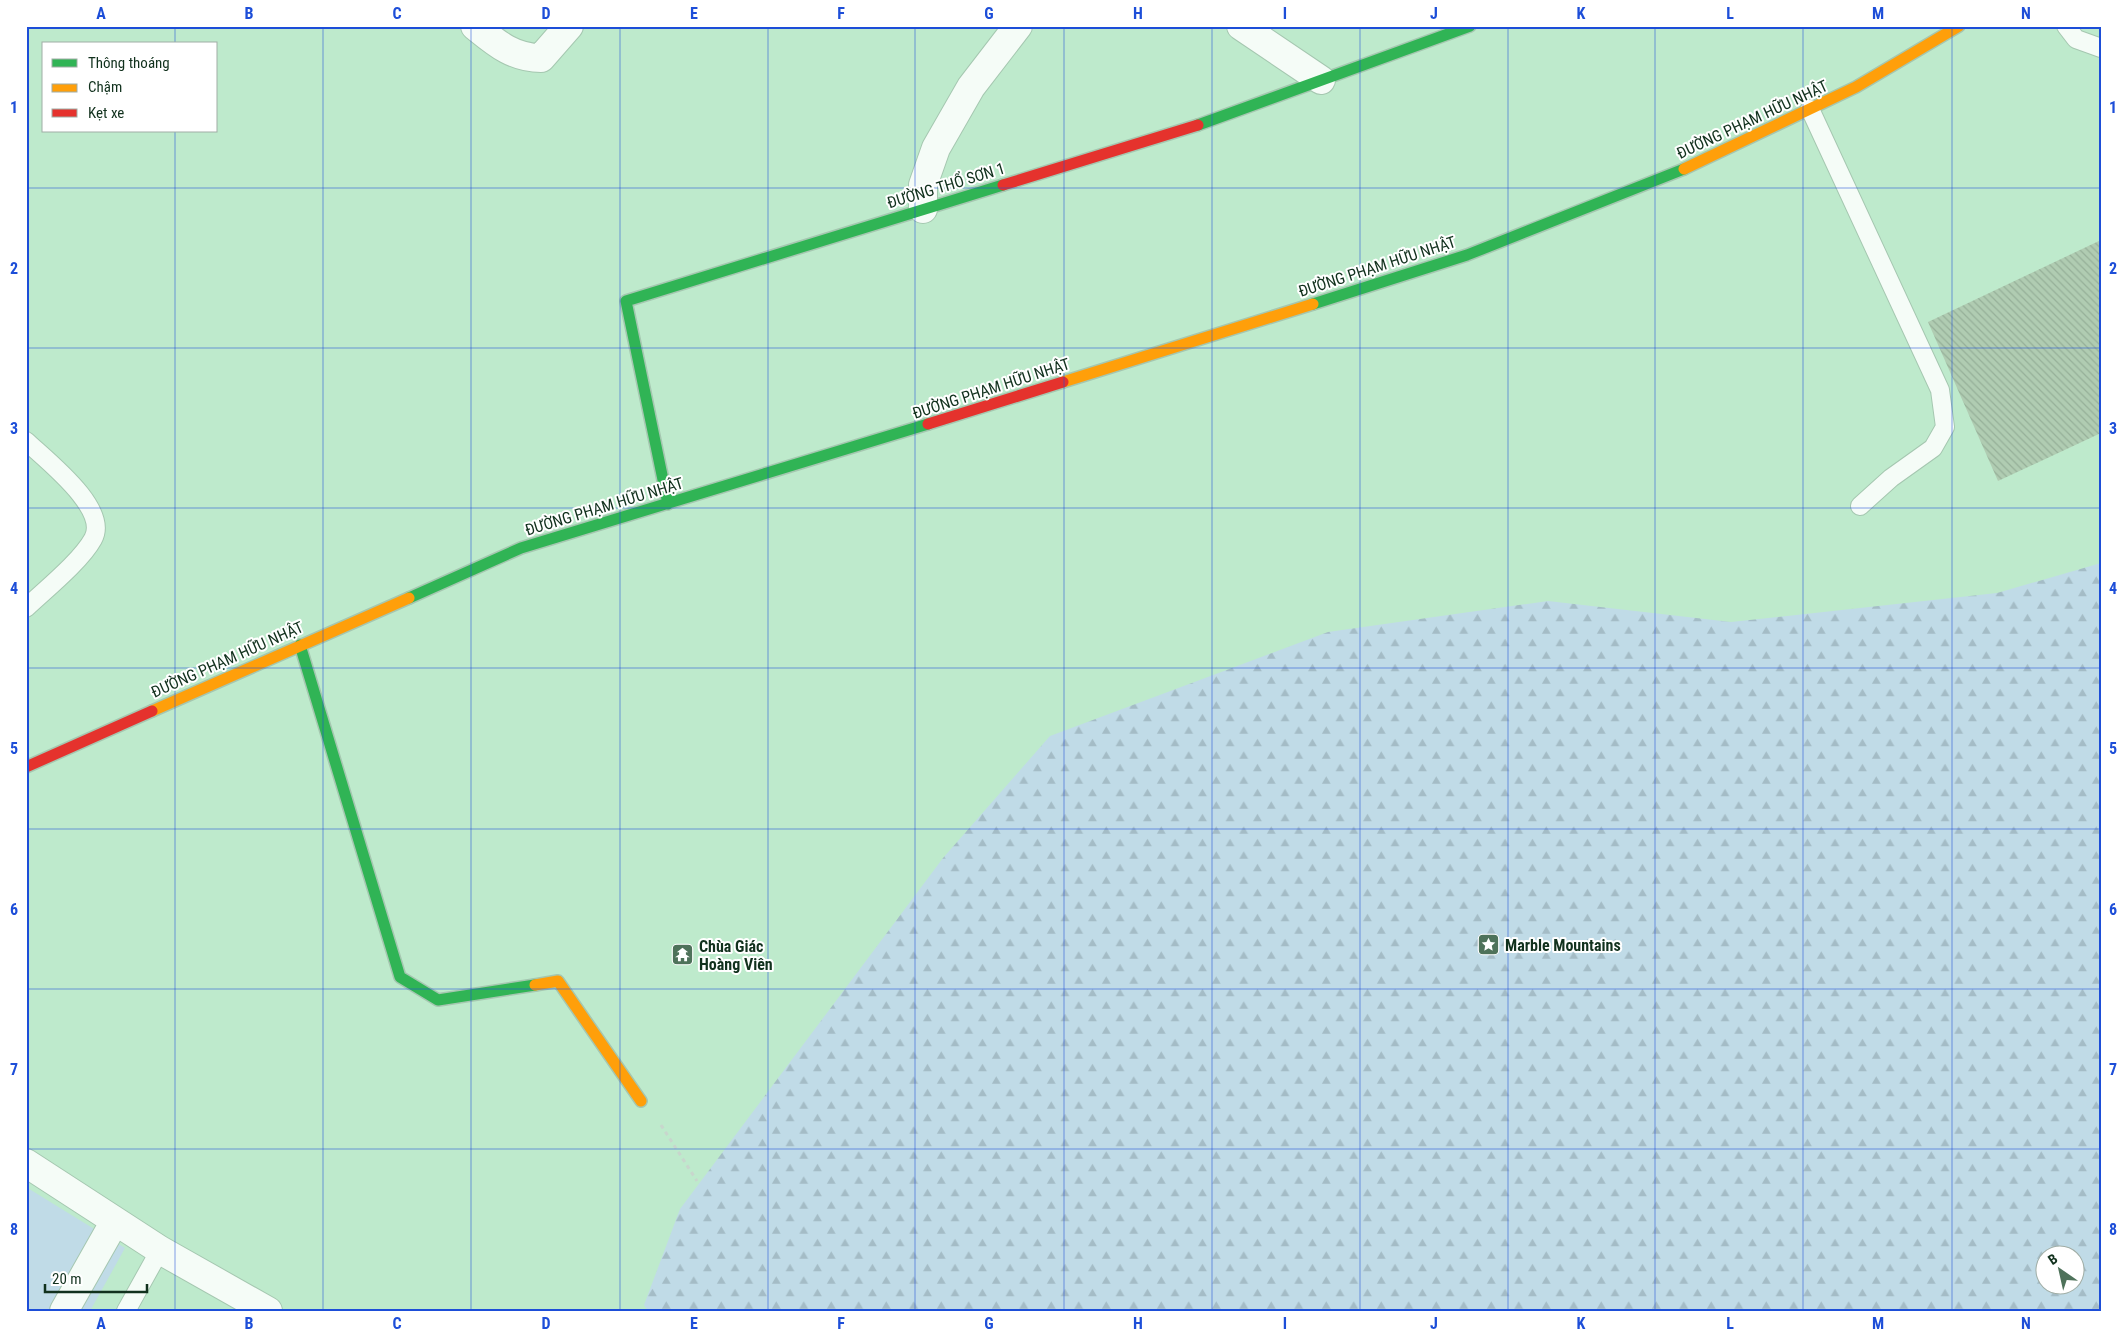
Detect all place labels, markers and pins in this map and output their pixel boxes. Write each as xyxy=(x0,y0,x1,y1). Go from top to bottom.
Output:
place icon: Marble Mountains xyxy=(1477,933,1501,957)
place label: Marble Mountains xyxy=(1505,936,1621,955)
place label: Chùa Giác Hoàng Viên xyxy=(699,937,773,974)
temple icon: Chùa Giác Hoàng Viên xyxy=(671,943,695,967)

